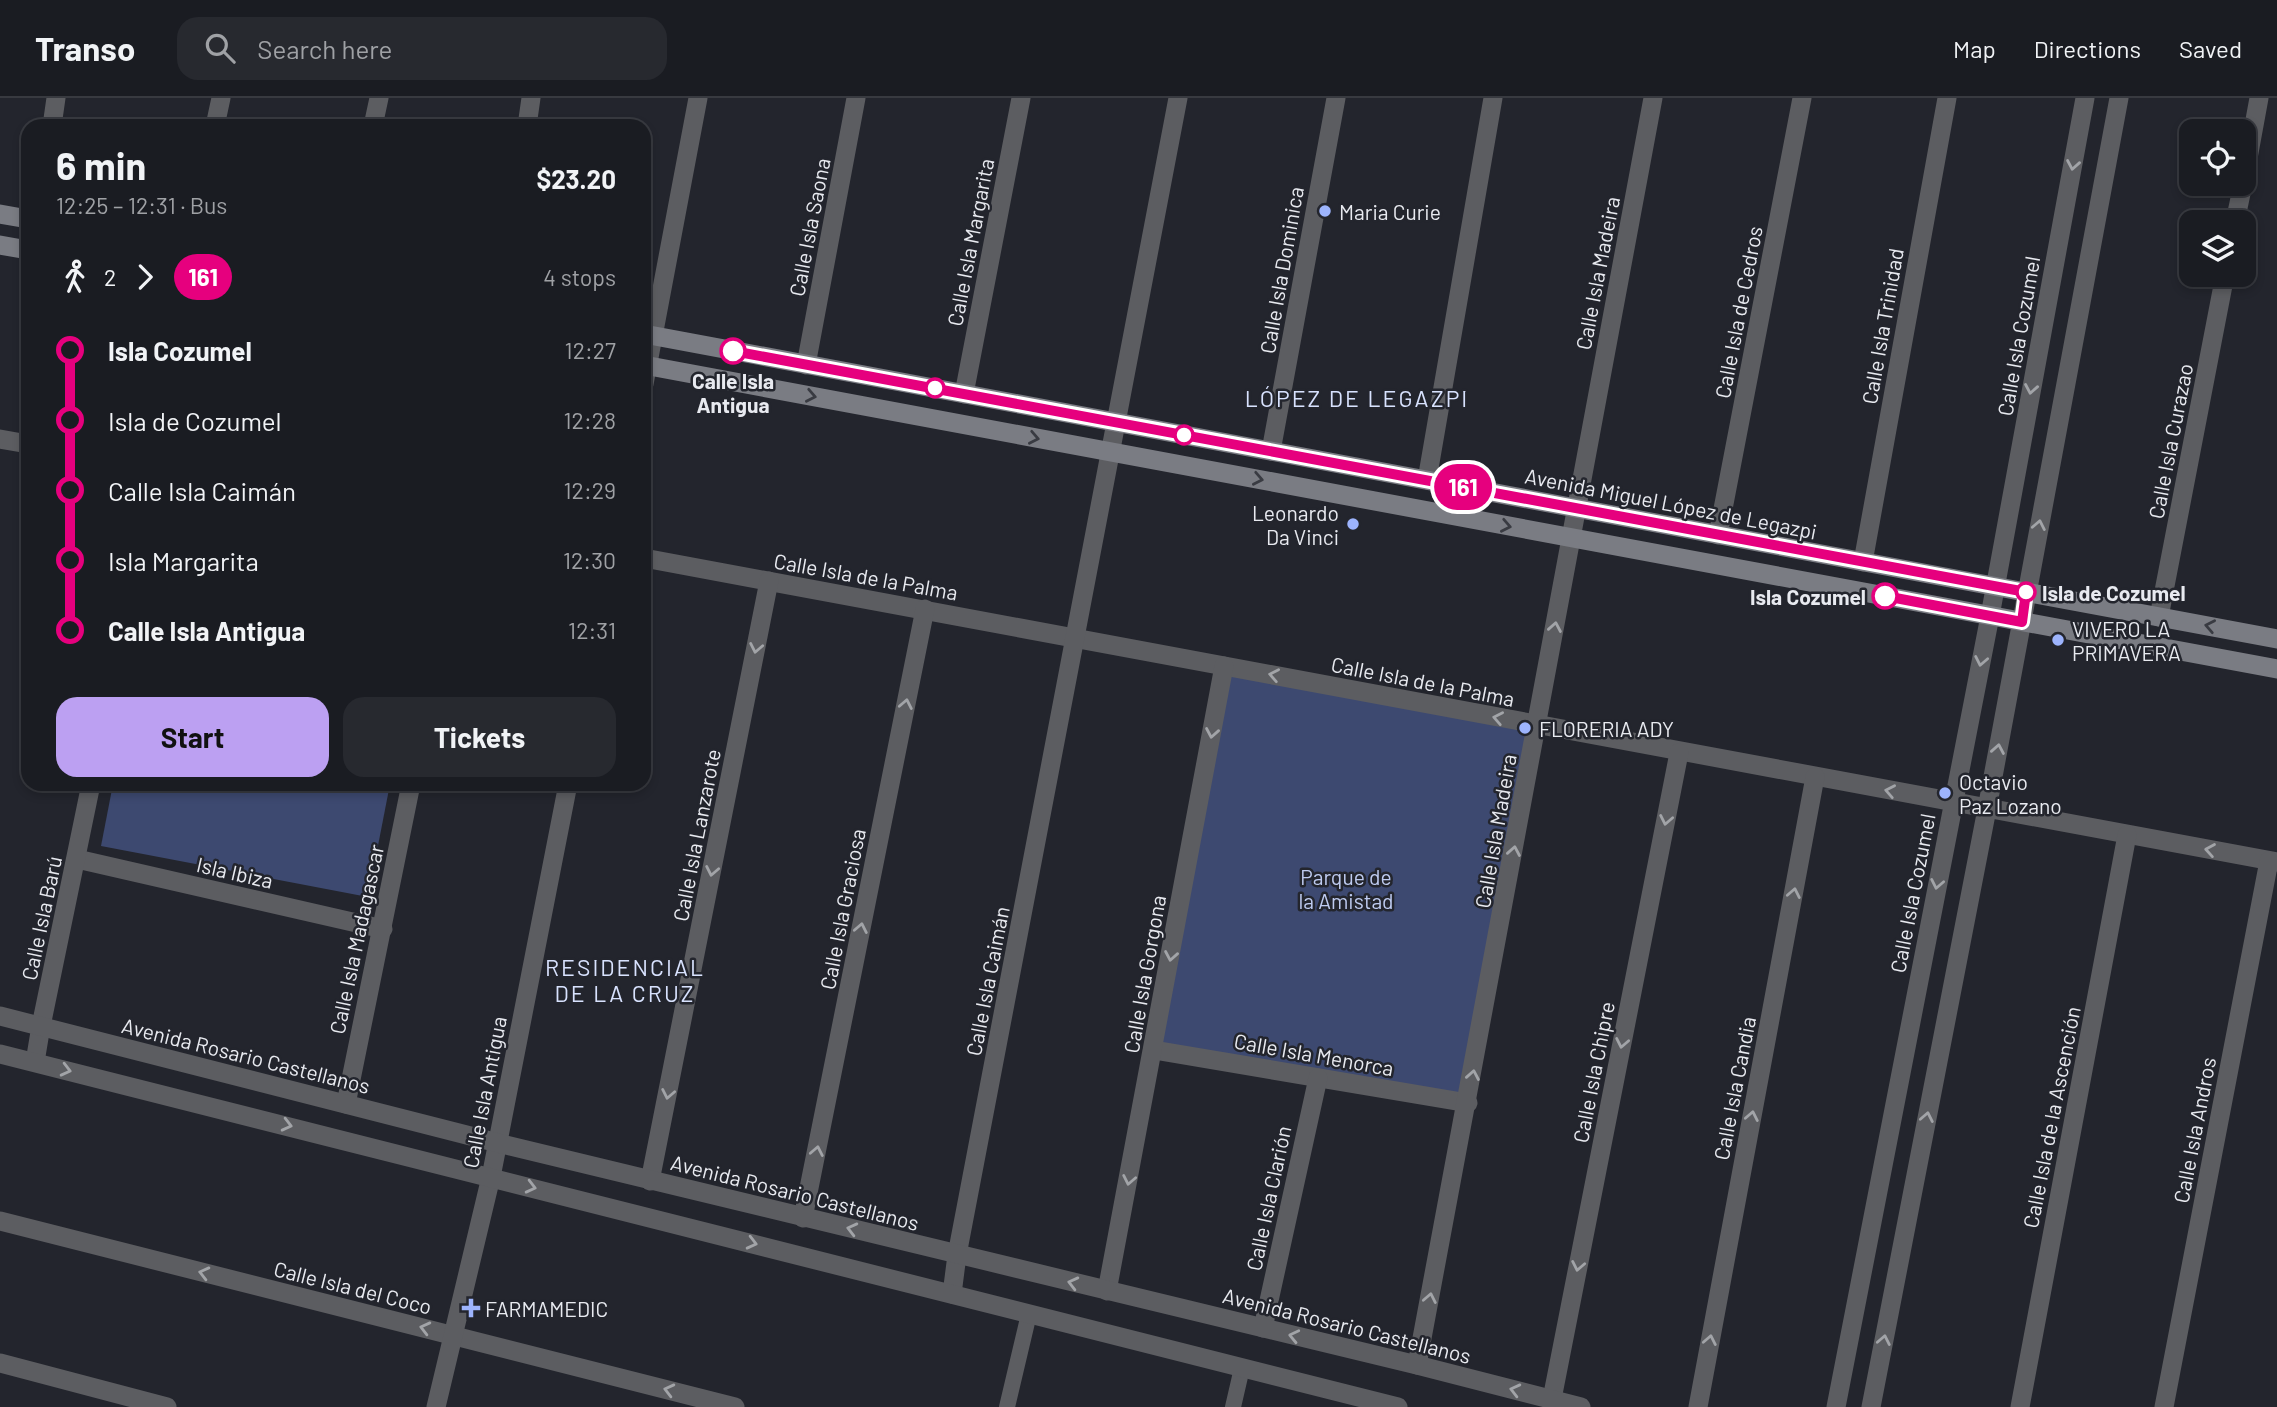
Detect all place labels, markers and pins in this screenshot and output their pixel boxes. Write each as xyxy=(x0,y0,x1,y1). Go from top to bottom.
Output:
place label: Maria Curie xyxy=(1339,199,1441,224)
marker: Maria Curie xyxy=(1317,203,1333,219)
marker: Calle Isla Antigua xyxy=(720,338,746,364)
place label: Calle Isla Antigua xyxy=(692,368,774,417)
unlabelled marker xyxy=(925,378,945,398)
unlabelled marker xyxy=(1174,425,1194,445)
place label: Leonardo Da Vinci xyxy=(1252,500,1339,549)
marker: Leonardo Da Vinci xyxy=(1345,516,1361,532)
place label: Isla de Cozumel xyxy=(2042,580,2186,605)
marker: Isla de Cozumel xyxy=(2016,582,2036,602)
marker: Isla Cozumel xyxy=(1872,583,1898,609)
place label: Isla Cozumel xyxy=(1750,584,1866,609)
place label: VIVERO LA PRIMAVERA xyxy=(2072,616,2181,665)
marker: VIVERO LA PRIMAVERA xyxy=(2050,632,2066,648)
place label: FLORERIA ADY xyxy=(1539,716,1674,741)
marker: FLORERIA ADY xyxy=(1517,720,1533,736)
place label: Octavio Paz Lozano xyxy=(1959,769,2062,818)
marker: Octavio Paz Lozano xyxy=(1937,785,1953,801)
place label: FARMAMEDIC xyxy=(485,1296,608,1321)
marker: FARMAMEDIC xyxy=(463,1300,479,1316)

